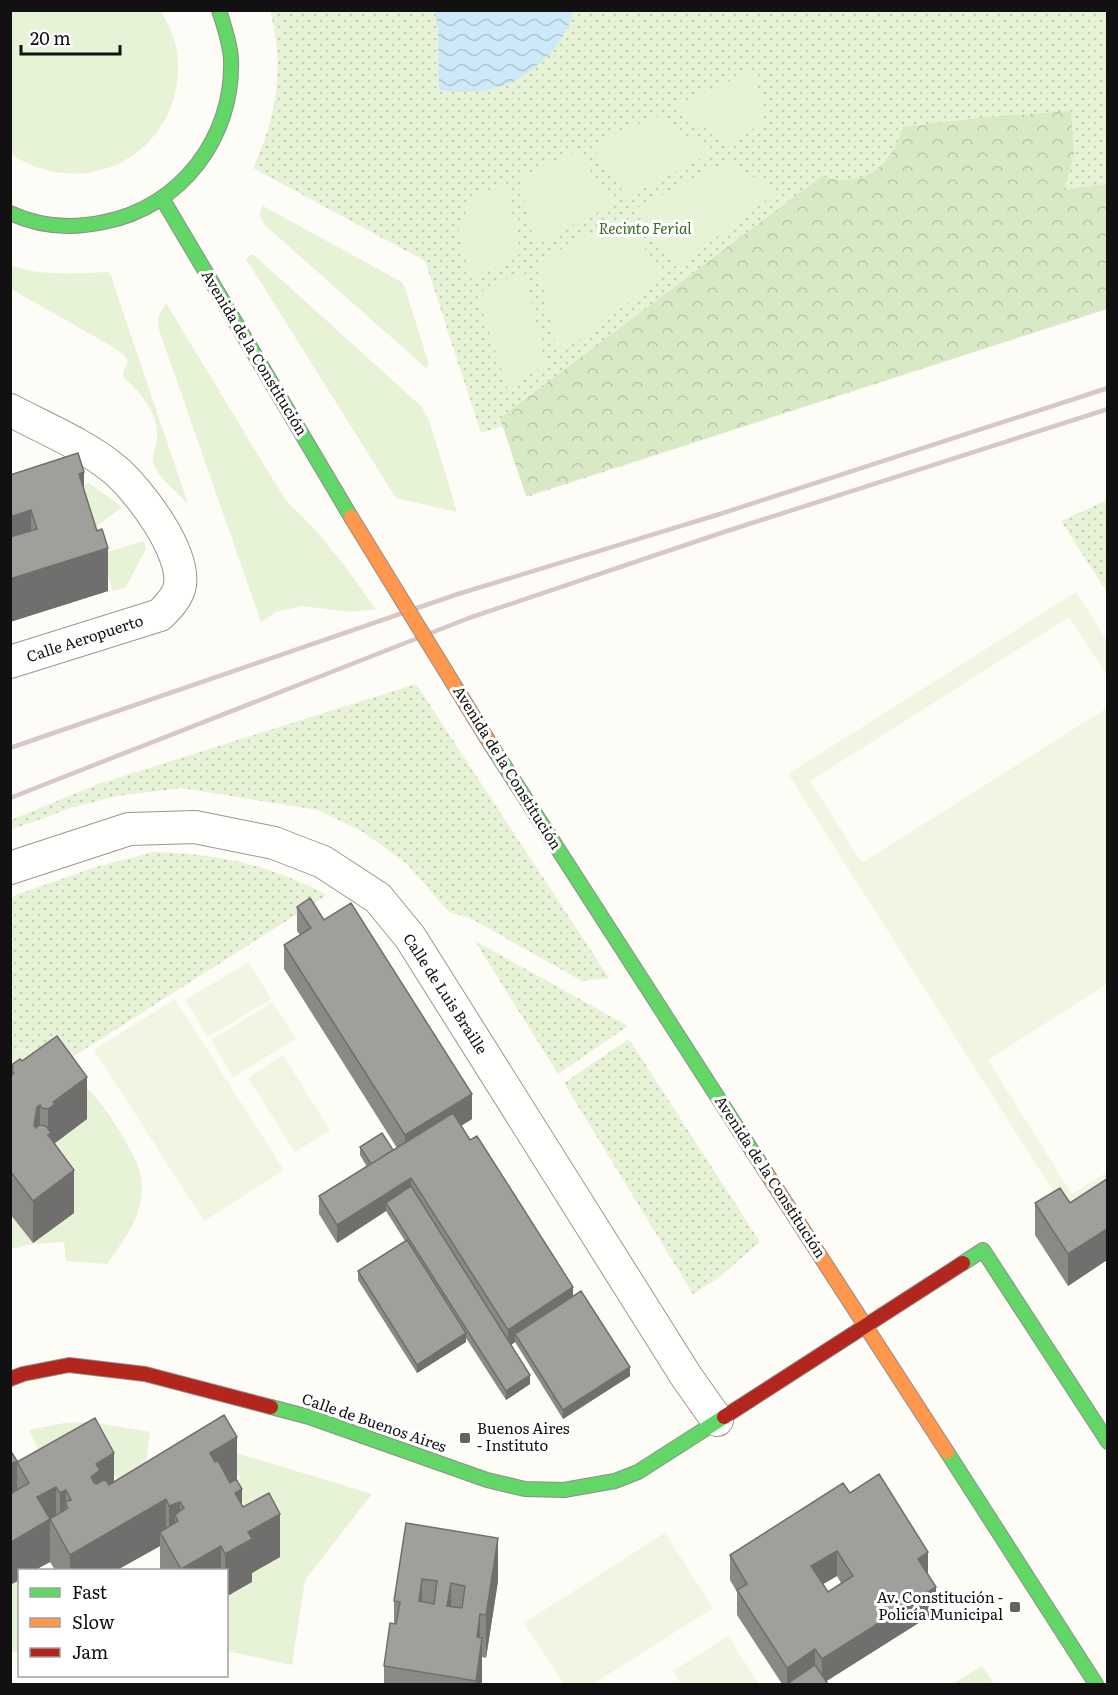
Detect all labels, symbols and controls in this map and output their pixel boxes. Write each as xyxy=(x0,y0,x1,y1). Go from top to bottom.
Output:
scale bar xyxy=(21,18,120,56)
text: 20 m xyxy=(30,24,71,51)
park label: Recinto Ferial xyxy=(598,216,692,239)
street label: Avenida de la Constitución xyxy=(197,265,314,439)
street label: Calle Aeropuerto xyxy=(23,608,146,667)
street label: Avenida de la Constitución xyxy=(448,681,568,854)
street label: Calle de Luis Braille xyxy=(398,928,494,1058)
street label: Avenida de la Constitución xyxy=(710,1090,833,1262)
street label: Calle de Buenos Aires xyxy=(299,1386,450,1457)
place label: Buenos Aires - Instituto xyxy=(477,1416,570,1456)
marker: Buenos Aires - Instituto xyxy=(458,1431,472,1445)
legend xyxy=(18,1569,228,1677)
text: Fast xyxy=(72,1578,108,1605)
place label: Av. Constitución - Policía Municipal xyxy=(877,1585,1003,1625)
marker: Av. Constitución - Policía Municipal xyxy=(1008,1600,1022,1614)
text: Slow xyxy=(72,1608,115,1635)
text: Jam xyxy=(72,1638,108,1665)

